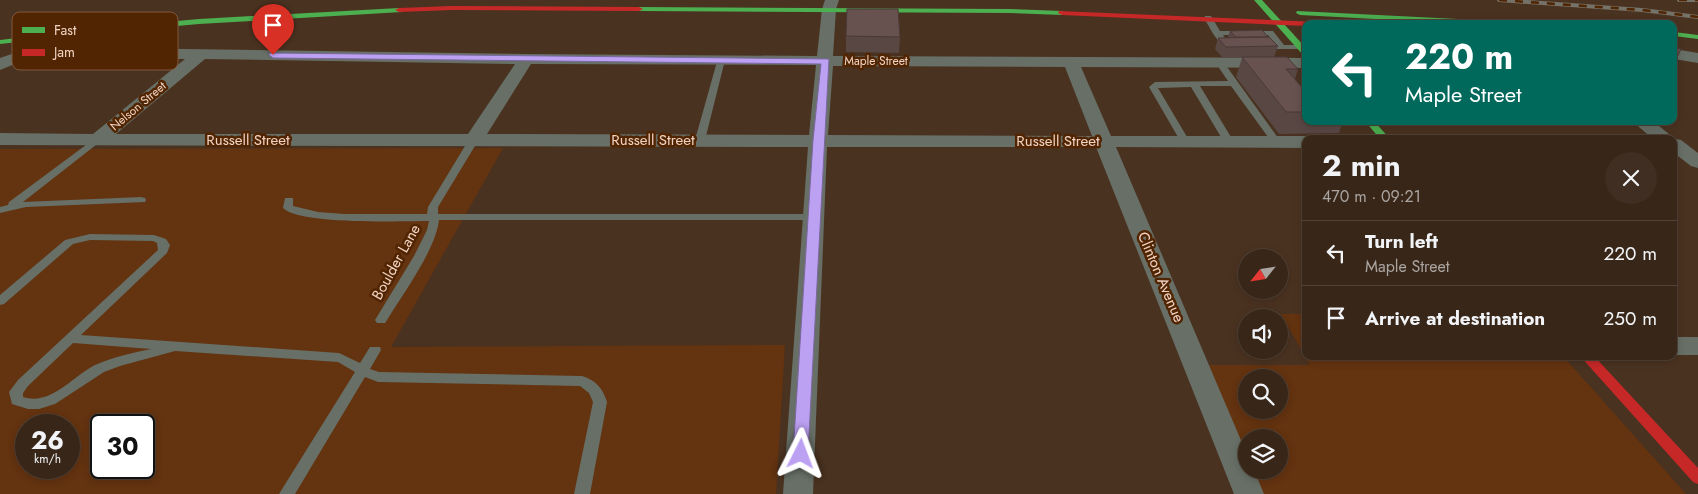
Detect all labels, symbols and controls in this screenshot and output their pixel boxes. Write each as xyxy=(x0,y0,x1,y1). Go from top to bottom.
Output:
pin xyxy=(252,4,294,55)
icon: arrive xyxy=(259,11,287,39)
legend xyxy=(12,12,178,70)
text: Fast xyxy=(54,20,77,40)
text: 220 m xyxy=(1405,32,1513,82)
icon: left xyxy=(1322,40,1387,105)
text: Jam xyxy=(52,42,75,62)
street label: Maple Street xyxy=(844,52,908,70)
street label: Nelson Street xyxy=(106,77,170,135)
text: Maple Street xyxy=(1405,78,1521,110)
street label: Russell Street xyxy=(206,129,290,151)
street label: Russell Street xyxy=(611,129,695,151)
street label: Russell Street xyxy=(1016,130,1100,152)
text: 2 min xyxy=(1322,144,1401,187)
button: close xyxy=(1605,152,1657,204)
text: 470 m · 09:21 xyxy=(1322,185,1421,208)
street label: Boulder Lane xyxy=(366,220,426,304)
street label: Clinton Avenue xyxy=(1132,228,1190,326)
text: Turn left xyxy=(1365,228,1438,255)
icon: left xyxy=(1322,239,1350,267)
text: 220 m xyxy=(1603,240,1657,267)
north arrow xyxy=(1238,249,1288,299)
map controls xyxy=(1238,249,1288,479)
text: Maple Street xyxy=(1365,255,1450,278)
icon: arrive xyxy=(1322,304,1350,332)
text: Arrive at destination xyxy=(1365,305,1545,332)
text: 250 m xyxy=(1604,305,1657,332)
button: sound xyxy=(1238,309,1288,359)
button: search xyxy=(1238,369,1288,419)
speed limit sign: 30 xyxy=(90,414,155,479)
text: 26 xyxy=(31,422,64,458)
position arrow xyxy=(774,427,826,479)
button: layers xyxy=(1238,429,1288,479)
text: km/h xyxy=(34,450,61,468)

